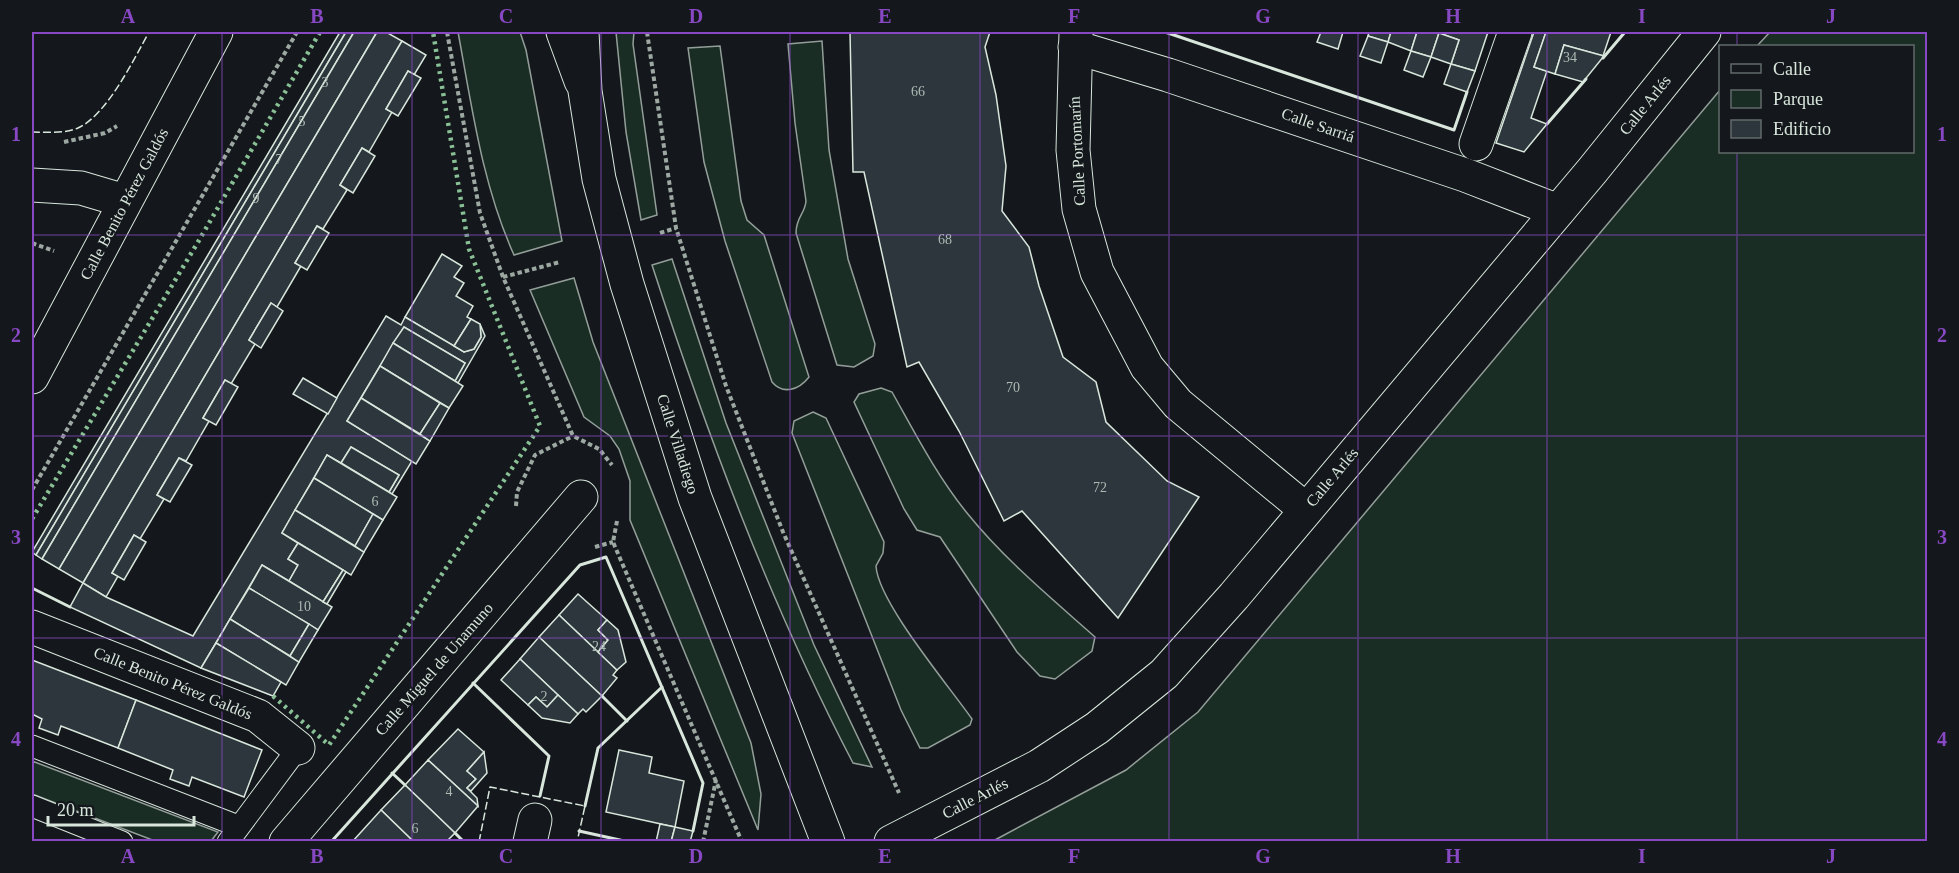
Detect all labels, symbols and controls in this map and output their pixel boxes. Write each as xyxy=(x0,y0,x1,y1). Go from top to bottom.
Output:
text: A xyxy=(121,5,136,27)
text: B xyxy=(310,5,324,27)
text: C xyxy=(499,5,513,27)
text: D xyxy=(689,5,703,27)
text: E xyxy=(878,5,892,27)
text: F xyxy=(1068,5,1080,27)
text: G xyxy=(1255,5,1271,27)
text: H xyxy=(1445,5,1461,27)
text: I xyxy=(1638,5,1646,27)
text: J xyxy=(1826,5,1836,27)
legend xyxy=(1719,45,1914,153)
house number: 34 xyxy=(1563,50,1577,65)
text: Calle xyxy=(1773,59,1811,79)
street label: Calle Arlés xyxy=(1616,72,1674,138)
house number: 3 xyxy=(322,75,329,90)
house number: 66 xyxy=(911,84,925,99)
text: Parque xyxy=(1773,89,1823,109)
street label: Calle Portomarín xyxy=(1066,96,1088,206)
street label: Calle Sarriá xyxy=(1279,105,1357,145)
house number: 5 xyxy=(299,114,306,129)
text: Edificio xyxy=(1773,119,1831,139)
text: 1 xyxy=(11,123,21,145)
text: 1 xyxy=(1937,123,1947,145)
street label: Calle Benito Pérez Galdós xyxy=(77,125,171,283)
house number: 7 xyxy=(276,152,283,167)
house number: 9 xyxy=(253,191,260,206)
house number: 68 xyxy=(938,232,952,247)
text: 2 xyxy=(11,324,21,346)
text: 2 xyxy=(1937,324,1947,346)
house number: 70 xyxy=(1006,380,1020,395)
street label: Calle Villadiego xyxy=(653,392,702,496)
street label: Calle Arlés xyxy=(1302,444,1362,510)
house number: 72 xyxy=(1093,480,1107,495)
house number: 6 xyxy=(372,494,379,509)
text: 3 xyxy=(11,526,21,548)
text: 3 xyxy=(1937,526,1947,548)
house number: 10 xyxy=(297,599,311,614)
street label: Calle Miguel de Unamuno xyxy=(372,599,497,739)
house number: 24 xyxy=(592,639,606,654)
street label: Calle Benito Pérez Galdós xyxy=(91,643,255,723)
house number: 2 xyxy=(541,689,548,704)
text: 4 xyxy=(11,728,21,750)
text: 4 xyxy=(1937,728,1947,750)
street label: Calle Arlés xyxy=(939,774,1011,822)
house number: 4 xyxy=(446,784,453,799)
scale bar xyxy=(48,789,194,827)
text: 20 m xyxy=(57,800,94,820)
house number: 6 xyxy=(412,821,419,836)
text: A xyxy=(121,845,136,867)
text: B xyxy=(310,845,324,867)
text: C xyxy=(499,845,513,867)
text: D xyxy=(689,845,703,867)
text: E xyxy=(878,845,892,867)
text: F xyxy=(1068,845,1080,867)
text: G xyxy=(1255,845,1271,867)
text: H xyxy=(1445,845,1461,867)
text: I xyxy=(1638,845,1646,867)
text: J xyxy=(1826,845,1836,867)

